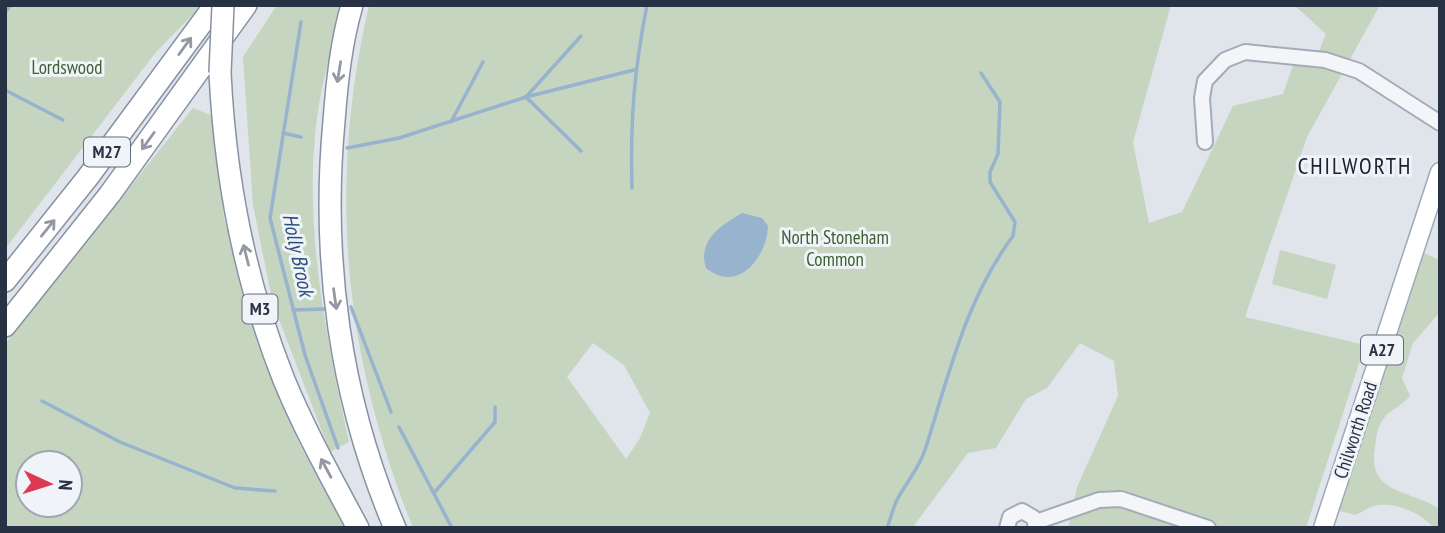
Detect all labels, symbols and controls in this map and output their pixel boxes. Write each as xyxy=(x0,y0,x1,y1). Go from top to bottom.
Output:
one-way arrow xyxy=(177,37,192,56)
park label: Lordswood xyxy=(32,55,102,79)
one-way arrow xyxy=(332,60,345,83)
one-way arrow xyxy=(141,131,155,150)
road number: M27 xyxy=(84,138,130,167)
district label: CHILWORTH xyxy=(1298,151,1412,180)
water label: Holly Brook xyxy=(277,211,321,301)
one-way arrow xyxy=(40,219,55,237)
park label: North Stoneham Common xyxy=(781,225,889,271)
one-way arrow xyxy=(239,244,252,267)
one-way arrow xyxy=(329,287,342,310)
road number: M3 xyxy=(243,295,278,324)
road number: A27 xyxy=(1361,336,1403,364)
street label: Chilworth Road xyxy=(1328,378,1382,482)
north arrow xyxy=(14,449,84,519)
one-way arrow xyxy=(319,458,333,478)
text: N xyxy=(54,479,78,491)

